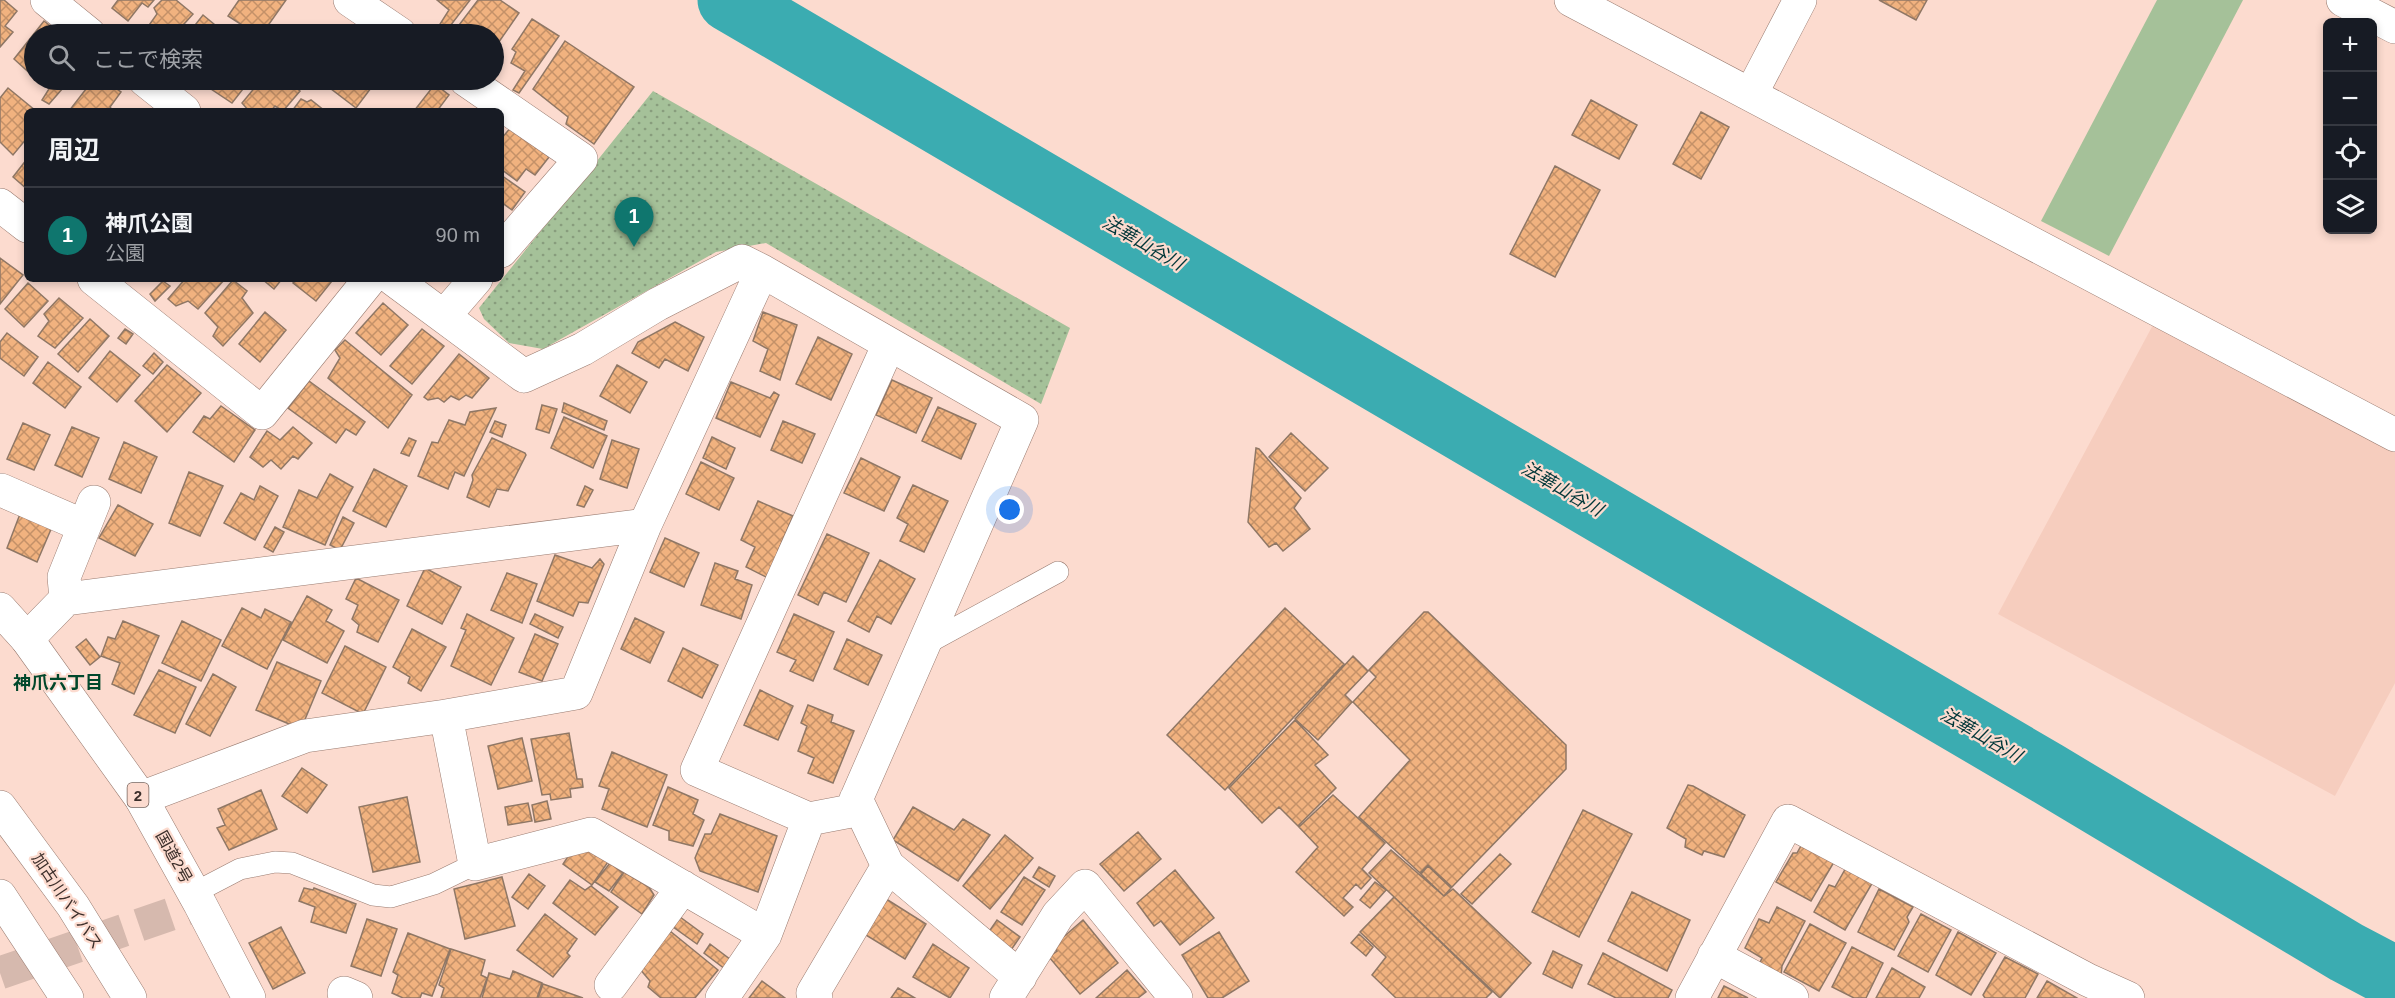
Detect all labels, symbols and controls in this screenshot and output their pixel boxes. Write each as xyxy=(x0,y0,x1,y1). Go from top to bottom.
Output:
map controls xyxy=(2323,18,2377,234)
button: + xyxy=(2323,18,2377,72)
search box xyxy=(24,24,504,90)
icon: search xyxy=(45,41,78,74)
text: ここで検索 xyxy=(93,47,203,72)
button: − xyxy=(2323,72,2377,126)
button: locate xyxy=(2323,126,2377,180)
text: 周辺 xyxy=(48,135,100,165)
button: layers xyxy=(2323,180,2377,234)
pin: 1 xyxy=(614,198,654,247)
text: 神爪公園 xyxy=(105,211,193,236)
water label: 法華山谷川 xyxy=(1099,212,1189,275)
text: 1 xyxy=(62,224,73,246)
text: 90 m xyxy=(436,224,480,246)
text: 公園 xyxy=(105,242,145,264)
water label: 法華山谷川 xyxy=(1518,458,1608,521)
your location xyxy=(995,495,1024,524)
district label: 神爪六丁目 xyxy=(13,673,103,693)
water label: 法華山谷川 xyxy=(1937,704,2027,767)
road number: 2 xyxy=(128,783,148,807)
street label: 国道2号 xyxy=(153,828,195,886)
street label: 加古川バイパス xyxy=(29,850,105,952)

